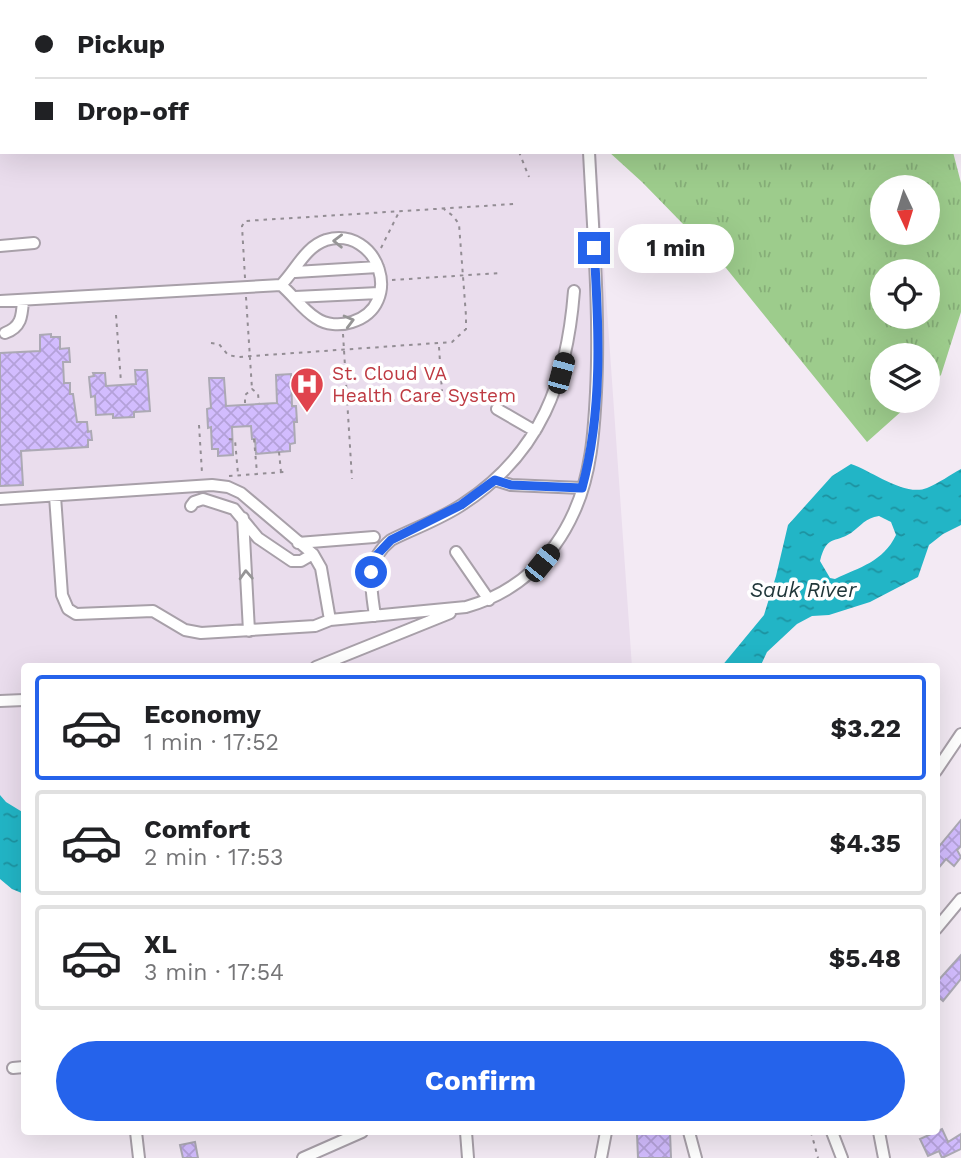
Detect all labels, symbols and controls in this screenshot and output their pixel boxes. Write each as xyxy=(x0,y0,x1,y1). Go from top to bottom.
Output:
text: Pickup xyxy=(77,29,165,59)
text: Drop-off xyxy=(77,96,189,126)
north arrow xyxy=(870,175,940,245)
map controls xyxy=(870,175,940,413)
callout: 1 min xyxy=(618,224,734,272)
route end xyxy=(578,232,610,264)
one-way arrow xyxy=(332,233,343,248)
text: 1 min xyxy=(646,235,706,262)
button: locate xyxy=(870,259,940,329)
one-way arrow xyxy=(343,315,355,329)
button: layers xyxy=(870,343,940,413)
car xyxy=(546,350,577,396)
place label: St. Cloud VA Health Care System xyxy=(332,362,516,407)
hospital icon: St. Cloud VA Health Care System xyxy=(288,365,326,414)
car xyxy=(521,540,564,586)
route start xyxy=(355,556,387,588)
one-way arrow xyxy=(238,569,253,580)
water label: Sauk River xyxy=(750,577,857,602)
icon: car xyxy=(60,696,123,759)
text: Economy xyxy=(144,699,261,729)
text: $3.22 xyxy=(830,713,901,743)
text: 1 min · 17:52 xyxy=(144,729,279,756)
icon: car xyxy=(60,811,123,874)
text: Comfort xyxy=(144,814,250,844)
text: $4.35 xyxy=(830,828,901,858)
text: 2 min · 17:53 xyxy=(144,844,283,871)
icon: car xyxy=(60,926,123,989)
text: XL xyxy=(144,929,177,959)
text: $5.48 xyxy=(829,943,901,973)
text: 3 min · 17:54 xyxy=(144,959,284,986)
button: Confirm xyxy=(56,1041,905,1121)

